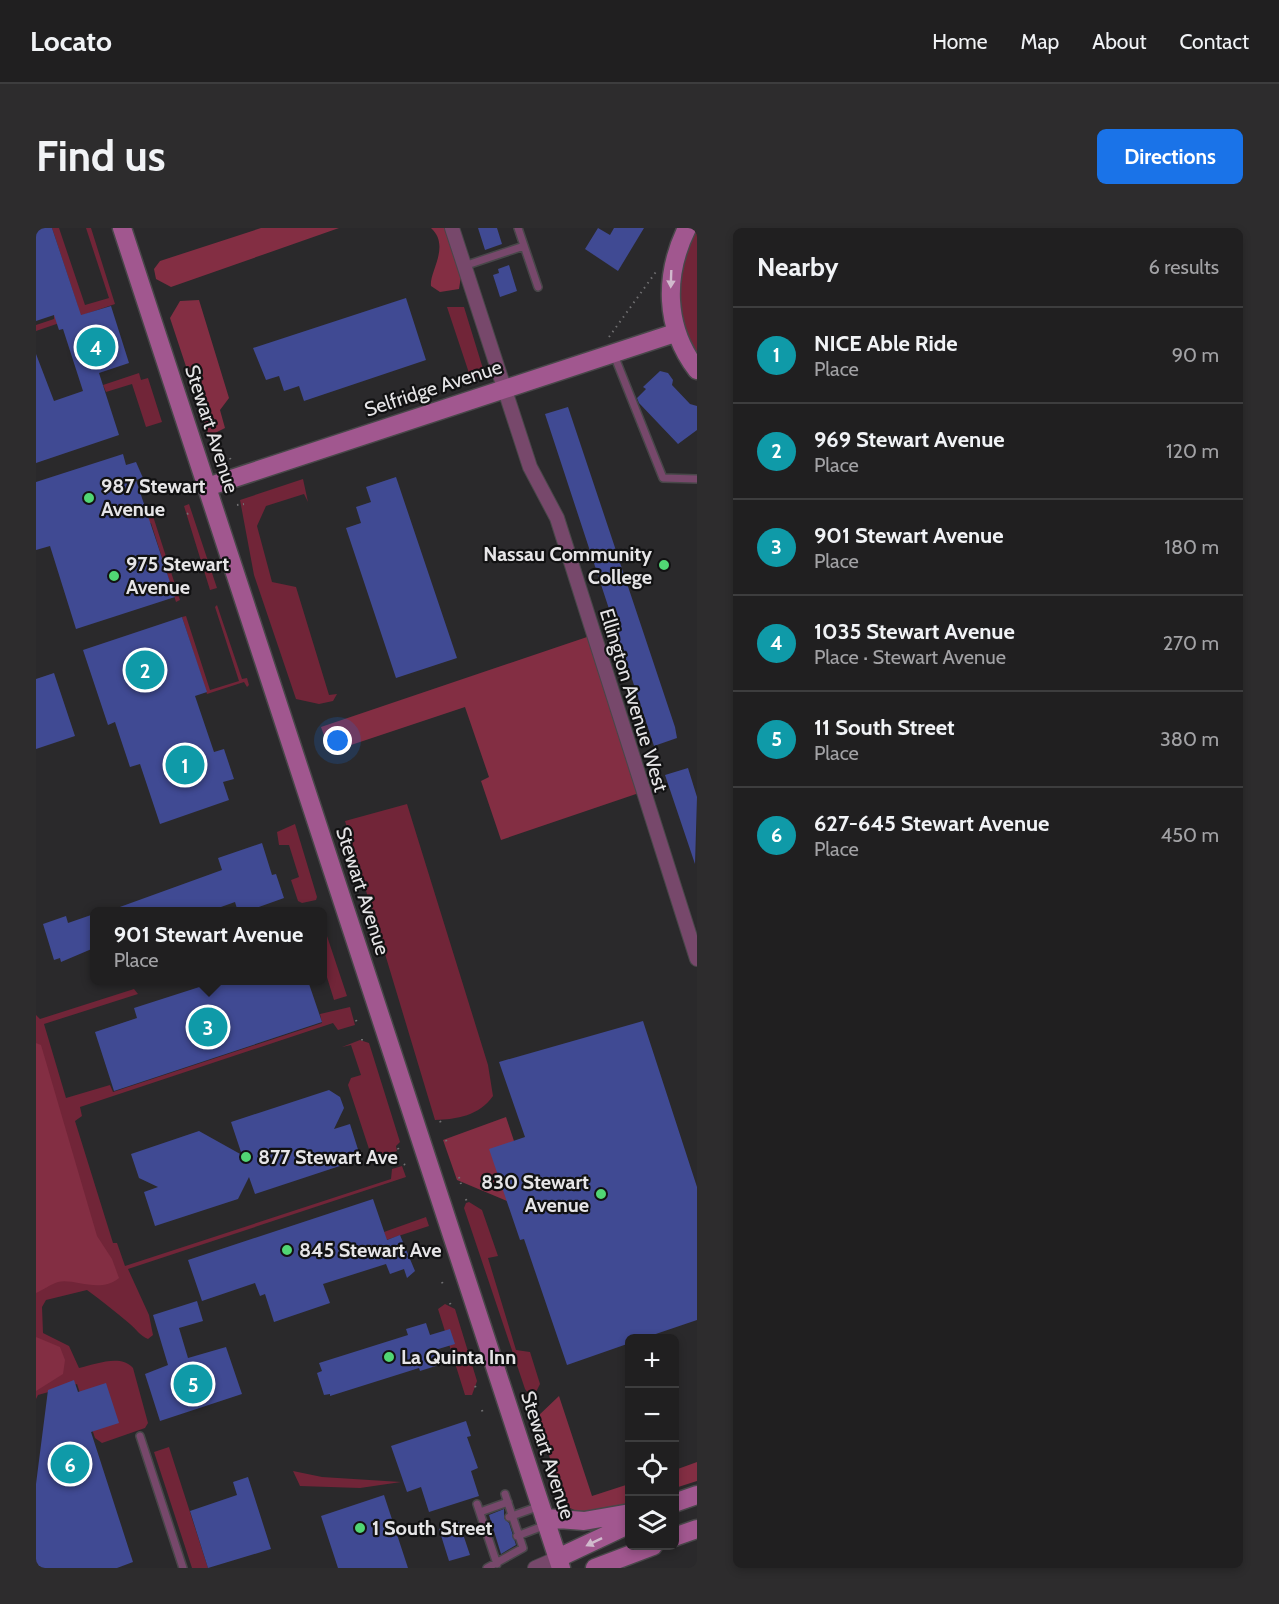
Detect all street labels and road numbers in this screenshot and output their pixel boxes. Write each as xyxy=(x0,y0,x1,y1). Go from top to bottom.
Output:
street label: Selfridge Avenue xyxy=(361,354,505,422)
street label: Stewart Avenue xyxy=(180,362,244,496)
street label: Ellington Avenue West xyxy=(595,605,673,795)
street label: Stewart Avenue xyxy=(331,824,395,958)
street label: Stewart Avenue xyxy=(516,1388,580,1522)

